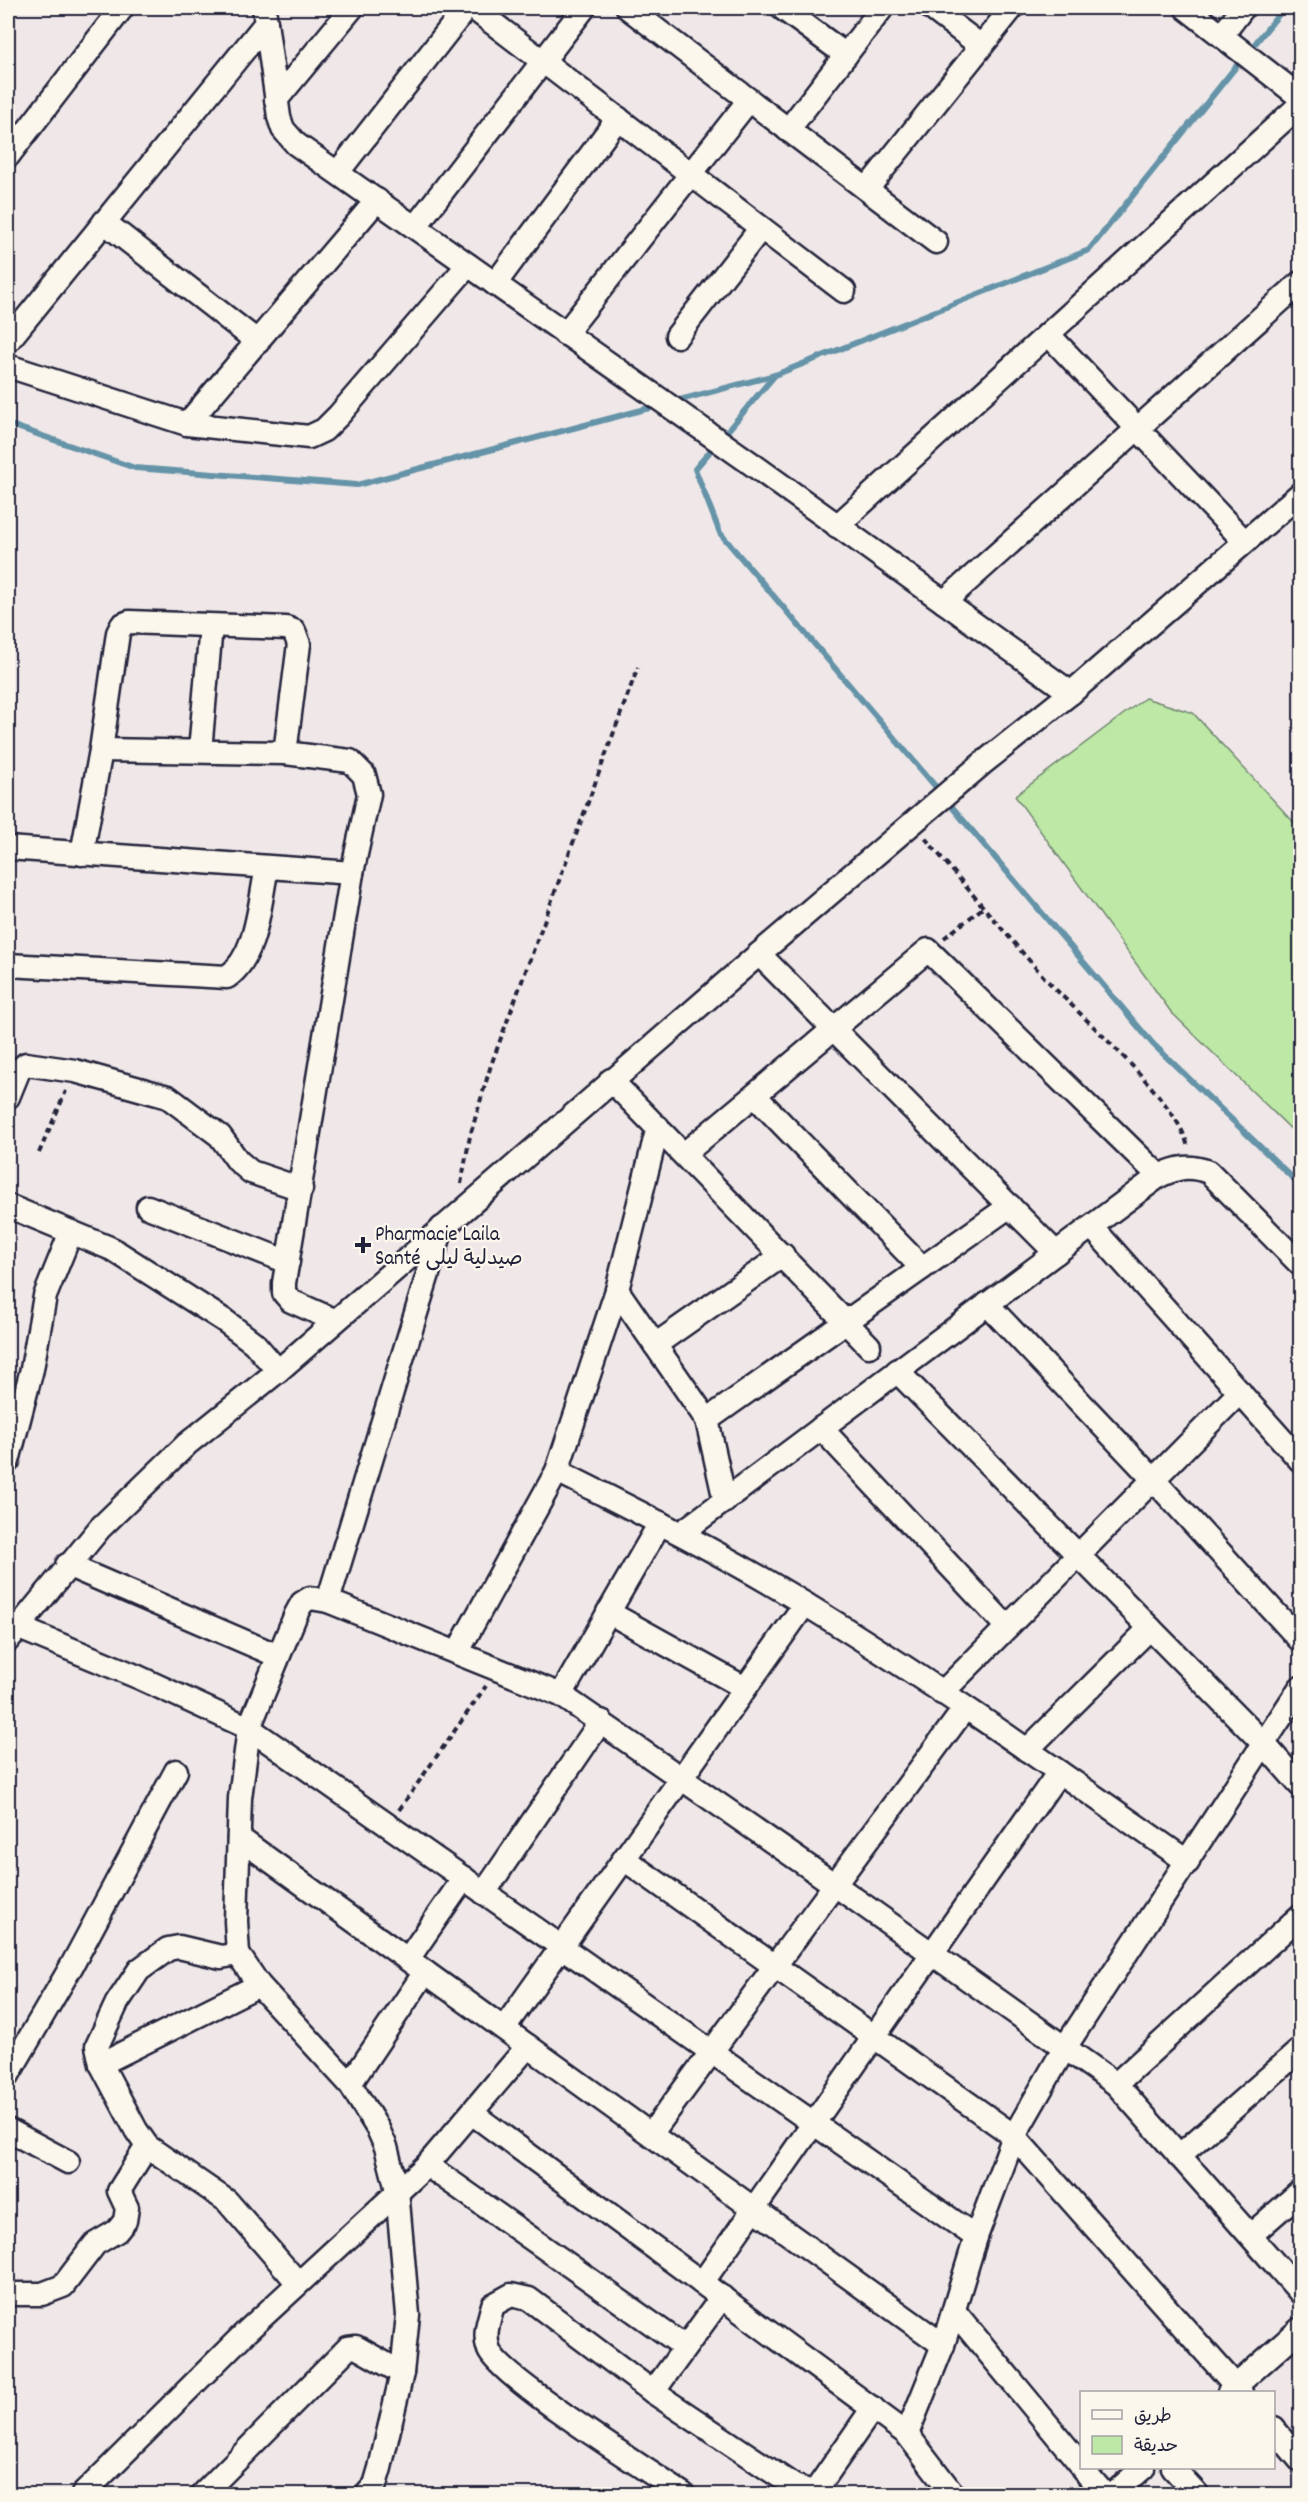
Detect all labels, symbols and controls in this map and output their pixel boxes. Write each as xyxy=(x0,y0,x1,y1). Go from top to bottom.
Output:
place label: Pharmacie Laila Santé صيدلية ليلى xyxy=(375,1221,523,1275)
marker: Pharmacie Laila Santé صيدلية ليلى xyxy=(356,1238,370,1252)
legend xyxy=(1080,2391,1275,2469)
text: طريق xyxy=(1134,2405,1172,2430)
text: حديقة xyxy=(1134,2435,1178,2460)

